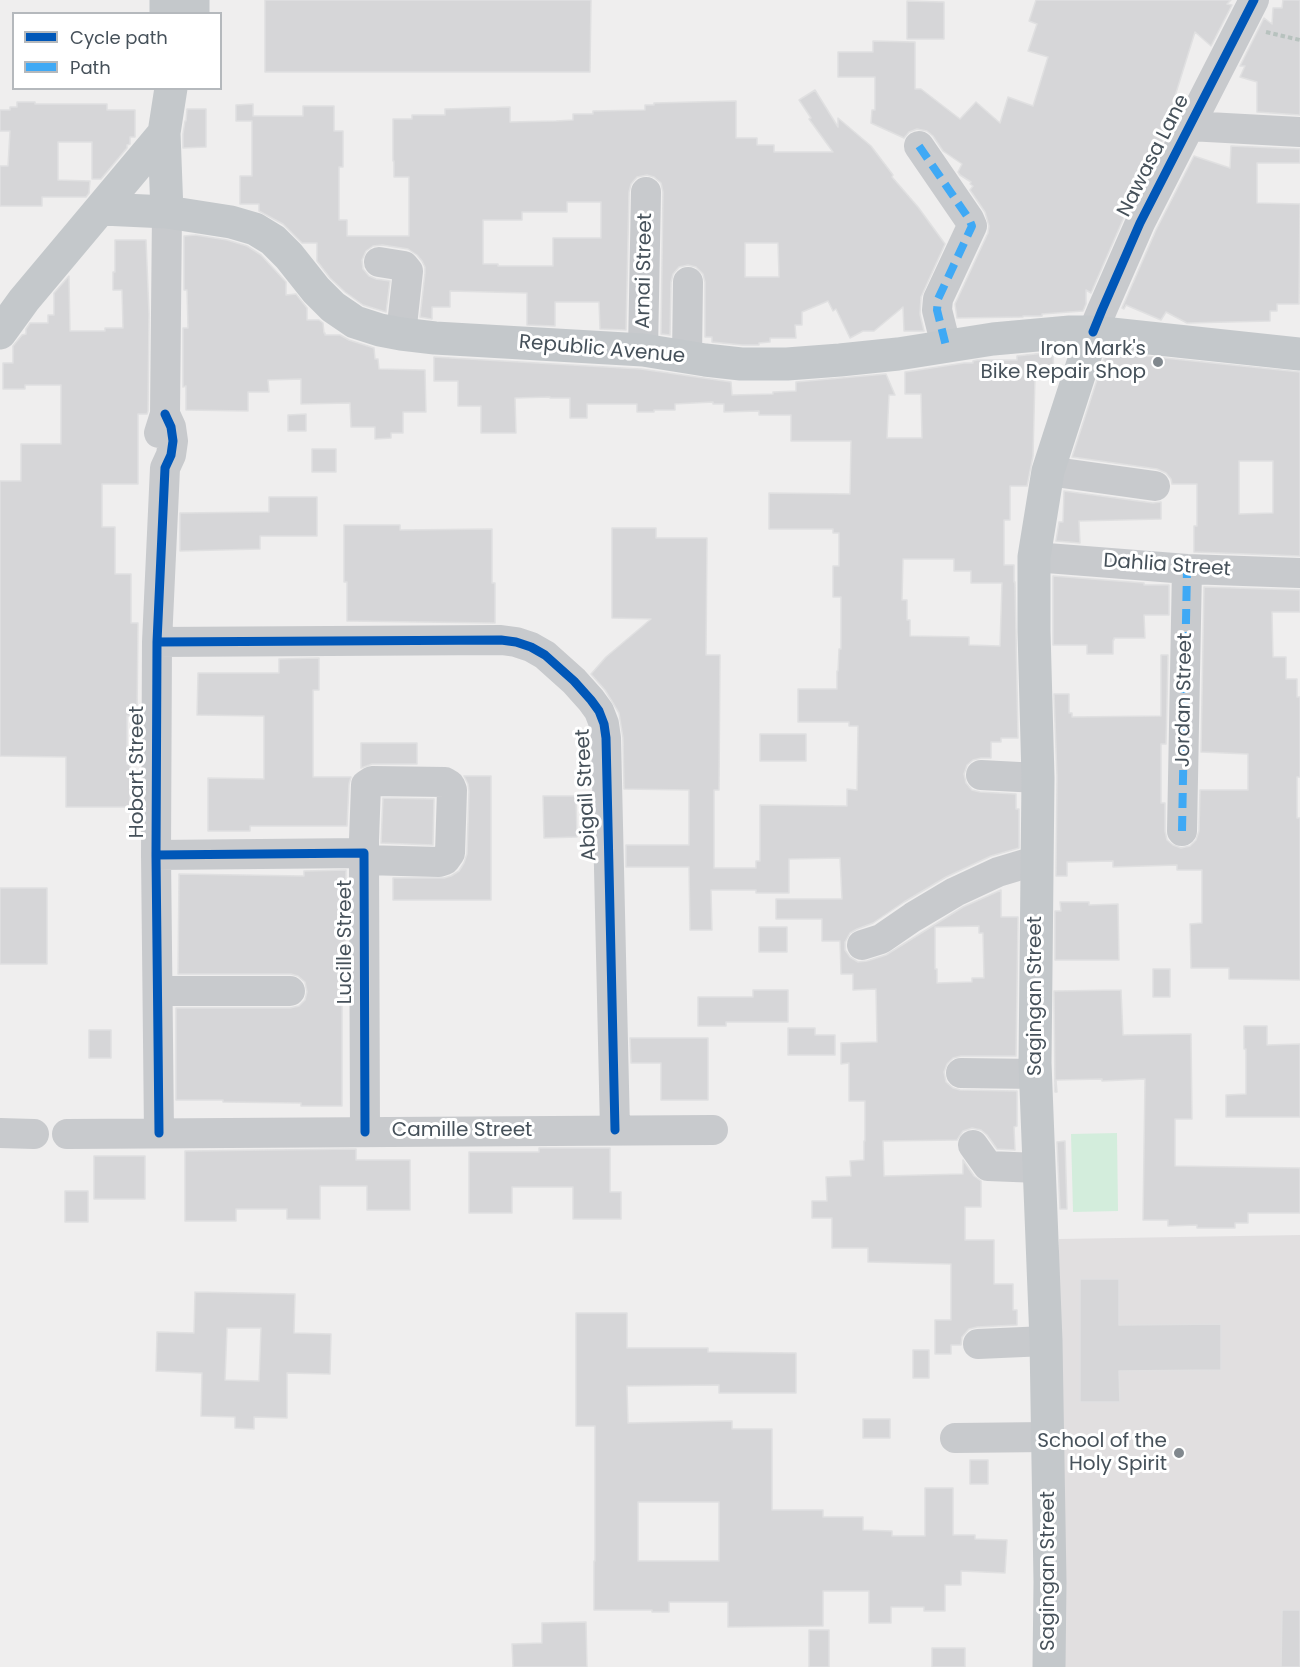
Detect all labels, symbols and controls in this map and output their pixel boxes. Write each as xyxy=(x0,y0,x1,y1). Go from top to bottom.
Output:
legend xyxy=(12,12,222,90)
text: Cycle path xyxy=(70,25,168,50)
text: Path xyxy=(70,55,111,80)
street label: Nawasa Lane xyxy=(1113,91,1195,221)
street label: Arnai Street xyxy=(632,213,658,329)
street label: Republic Avenue xyxy=(518,331,686,369)
place label: Iron Mark's Bike Repair Shop xyxy=(981,338,1146,385)
marker: Iron Mark's Bike Repair Shop xyxy=(1151,355,1165,369)
street label: Dahlia Street xyxy=(1102,550,1232,582)
street label: Jordan Street xyxy=(1172,633,1198,767)
street label: Hobart Street xyxy=(126,706,150,838)
street label: Abigail Street xyxy=(572,728,602,862)
street label: Lucille Street xyxy=(334,880,358,1004)
street label: Sagingan Street xyxy=(1024,916,1048,1076)
street label: Camille Street xyxy=(392,1119,532,1143)
place label: School of the Holy Spirit xyxy=(1037,1430,1167,1477)
marker: School of the Holy Spirit xyxy=(1172,1446,1186,1460)
street label: Sagingan Street xyxy=(1037,1491,1061,1651)

